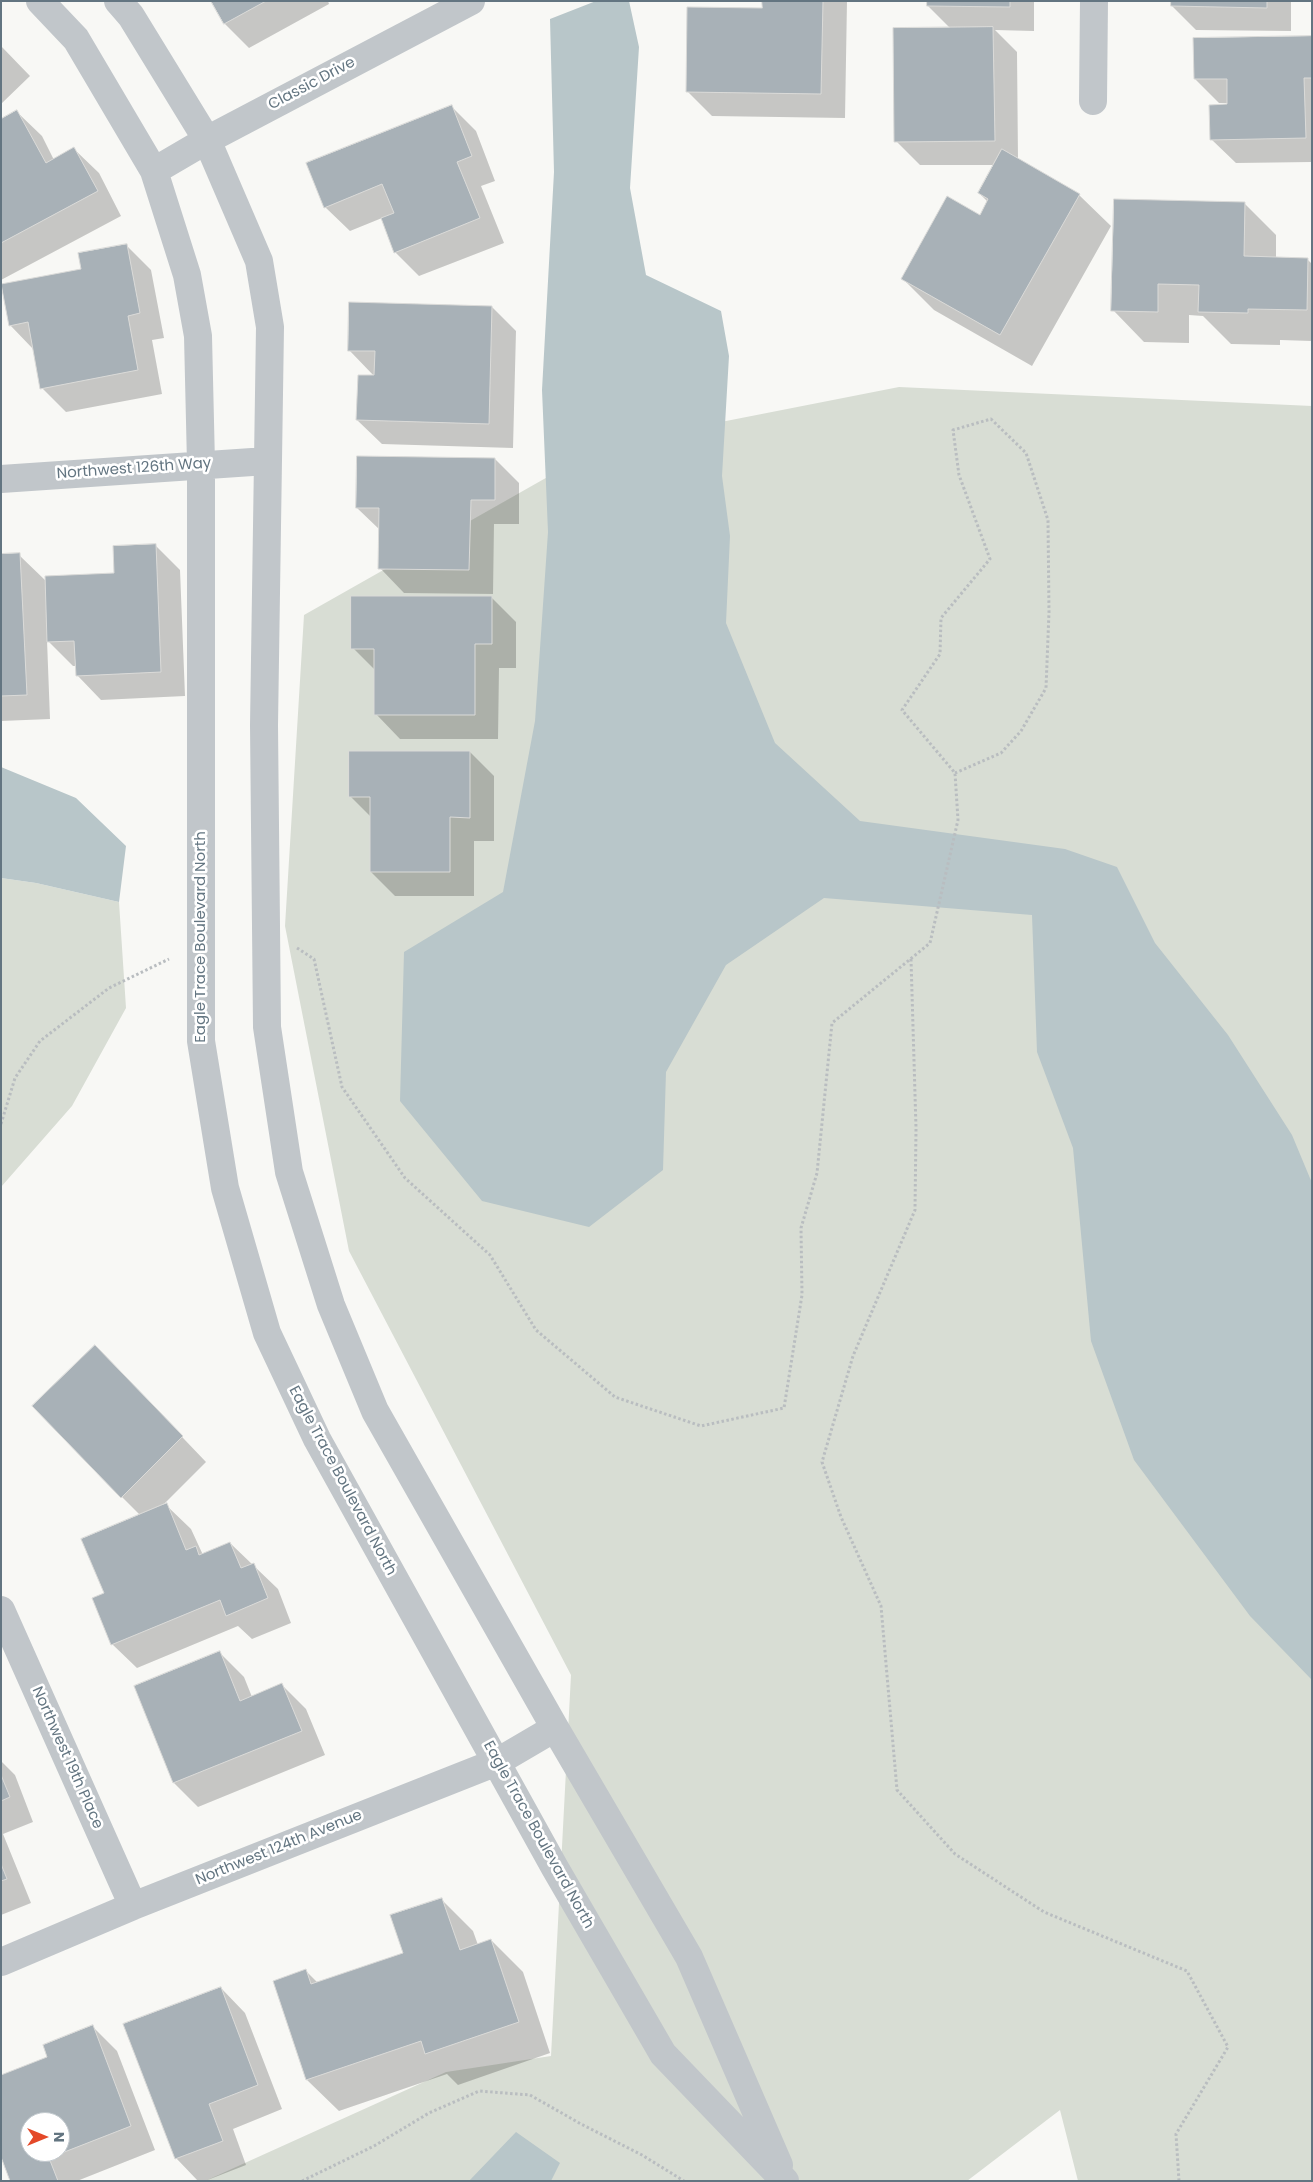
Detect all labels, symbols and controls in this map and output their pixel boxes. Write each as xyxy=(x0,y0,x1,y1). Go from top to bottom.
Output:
street label: Classic Drive xyxy=(266,54,358,114)
street label: Northwest 126th Way xyxy=(56,455,212,483)
street label: Eagle Trace Boulevard North xyxy=(192,831,210,1043)
street label: Eagle Trace Boulevard North xyxy=(284,1383,400,1579)
street label: Northwest 19th Place xyxy=(27,1684,107,1832)
street label: Eagle Trace Boulevard North xyxy=(479,1738,597,1932)
street label: Northwest 124th Avenue xyxy=(193,1806,365,1890)
north arrow xyxy=(20,2112,70,2162)
text: N xyxy=(49,2132,69,2142)

